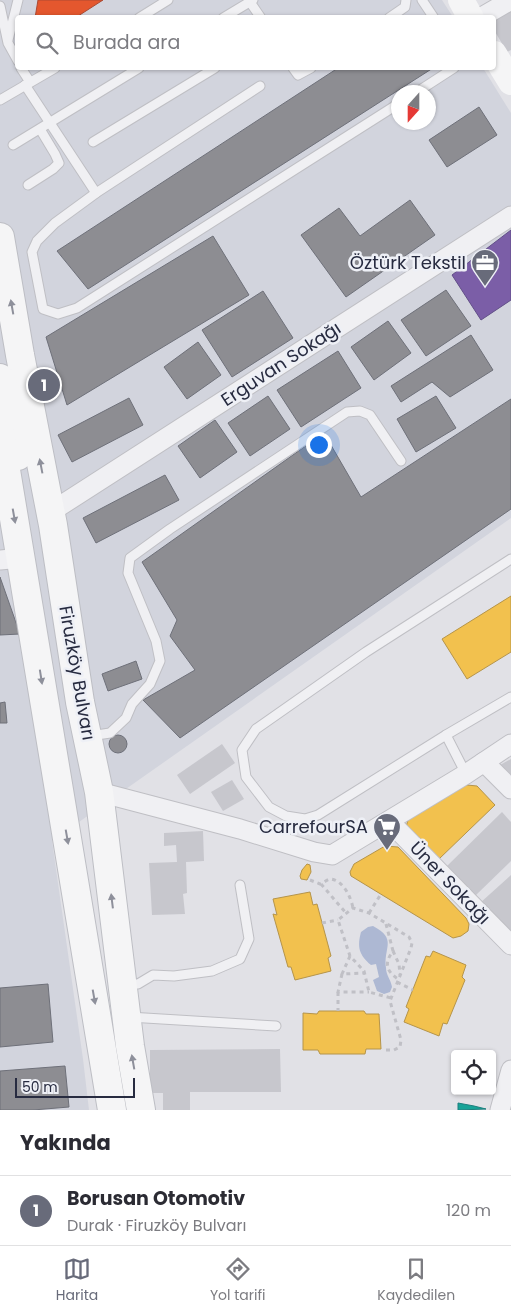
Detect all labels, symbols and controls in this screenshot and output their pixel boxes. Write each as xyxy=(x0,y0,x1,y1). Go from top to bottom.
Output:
search box xyxy=(15,15,496,70)
icon: search xyxy=(33,29,61,57)
text: Burada ara xyxy=(73,29,180,56)
north arrow xyxy=(391,85,436,130)
office icon: Öztürk Tekstil xyxy=(470,248,500,287)
place label: Öztürk Tekstil xyxy=(350,250,466,275)
one-way arrow xyxy=(7,299,15,315)
street label: Erguvan Sokağı xyxy=(216,315,346,412)
pin: 1 xyxy=(28,366,60,404)
your location xyxy=(306,432,332,458)
one-way arrow xyxy=(37,458,45,474)
one-way arrow xyxy=(11,509,19,525)
street label: Firuzköy Bulvarı xyxy=(53,604,102,742)
one-way arrow xyxy=(37,669,45,685)
supermarket icon: CarrefourSA xyxy=(372,812,402,851)
place label: CarrefourSA xyxy=(259,814,368,839)
one-way arrow xyxy=(64,829,72,845)
street label: Üner Sokağı xyxy=(404,836,496,930)
one-way arrow xyxy=(108,892,116,908)
one-way arrow xyxy=(91,990,99,1006)
map controls xyxy=(451,1050,496,1095)
button: locate xyxy=(451,1050,496,1095)
one-way arrow xyxy=(128,1054,136,1070)
scale bar xyxy=(15,1075,135,1098)
text: 50 m xyxy=(22,1077,58,1097)
text: Yakında xyxy=(20,1128,111,1157)
text: Borusan Otomotiv xyxy=(67,1185,245,1212)
text: 1 xyxy=(33,1199,39,1222)
text: 120 m xyxy=(446,1199,491,1222)
text: Durak · Firuzköy Bulvarı xyxy=(67,1214,246,1237)
tab: Harita xyxy=(56,1255,98,1306)
tab: Yol tarifi xyxy=(210,1255,266,1306)
tab: Kaydedilen xyxy=(377,1255,455,1306)

